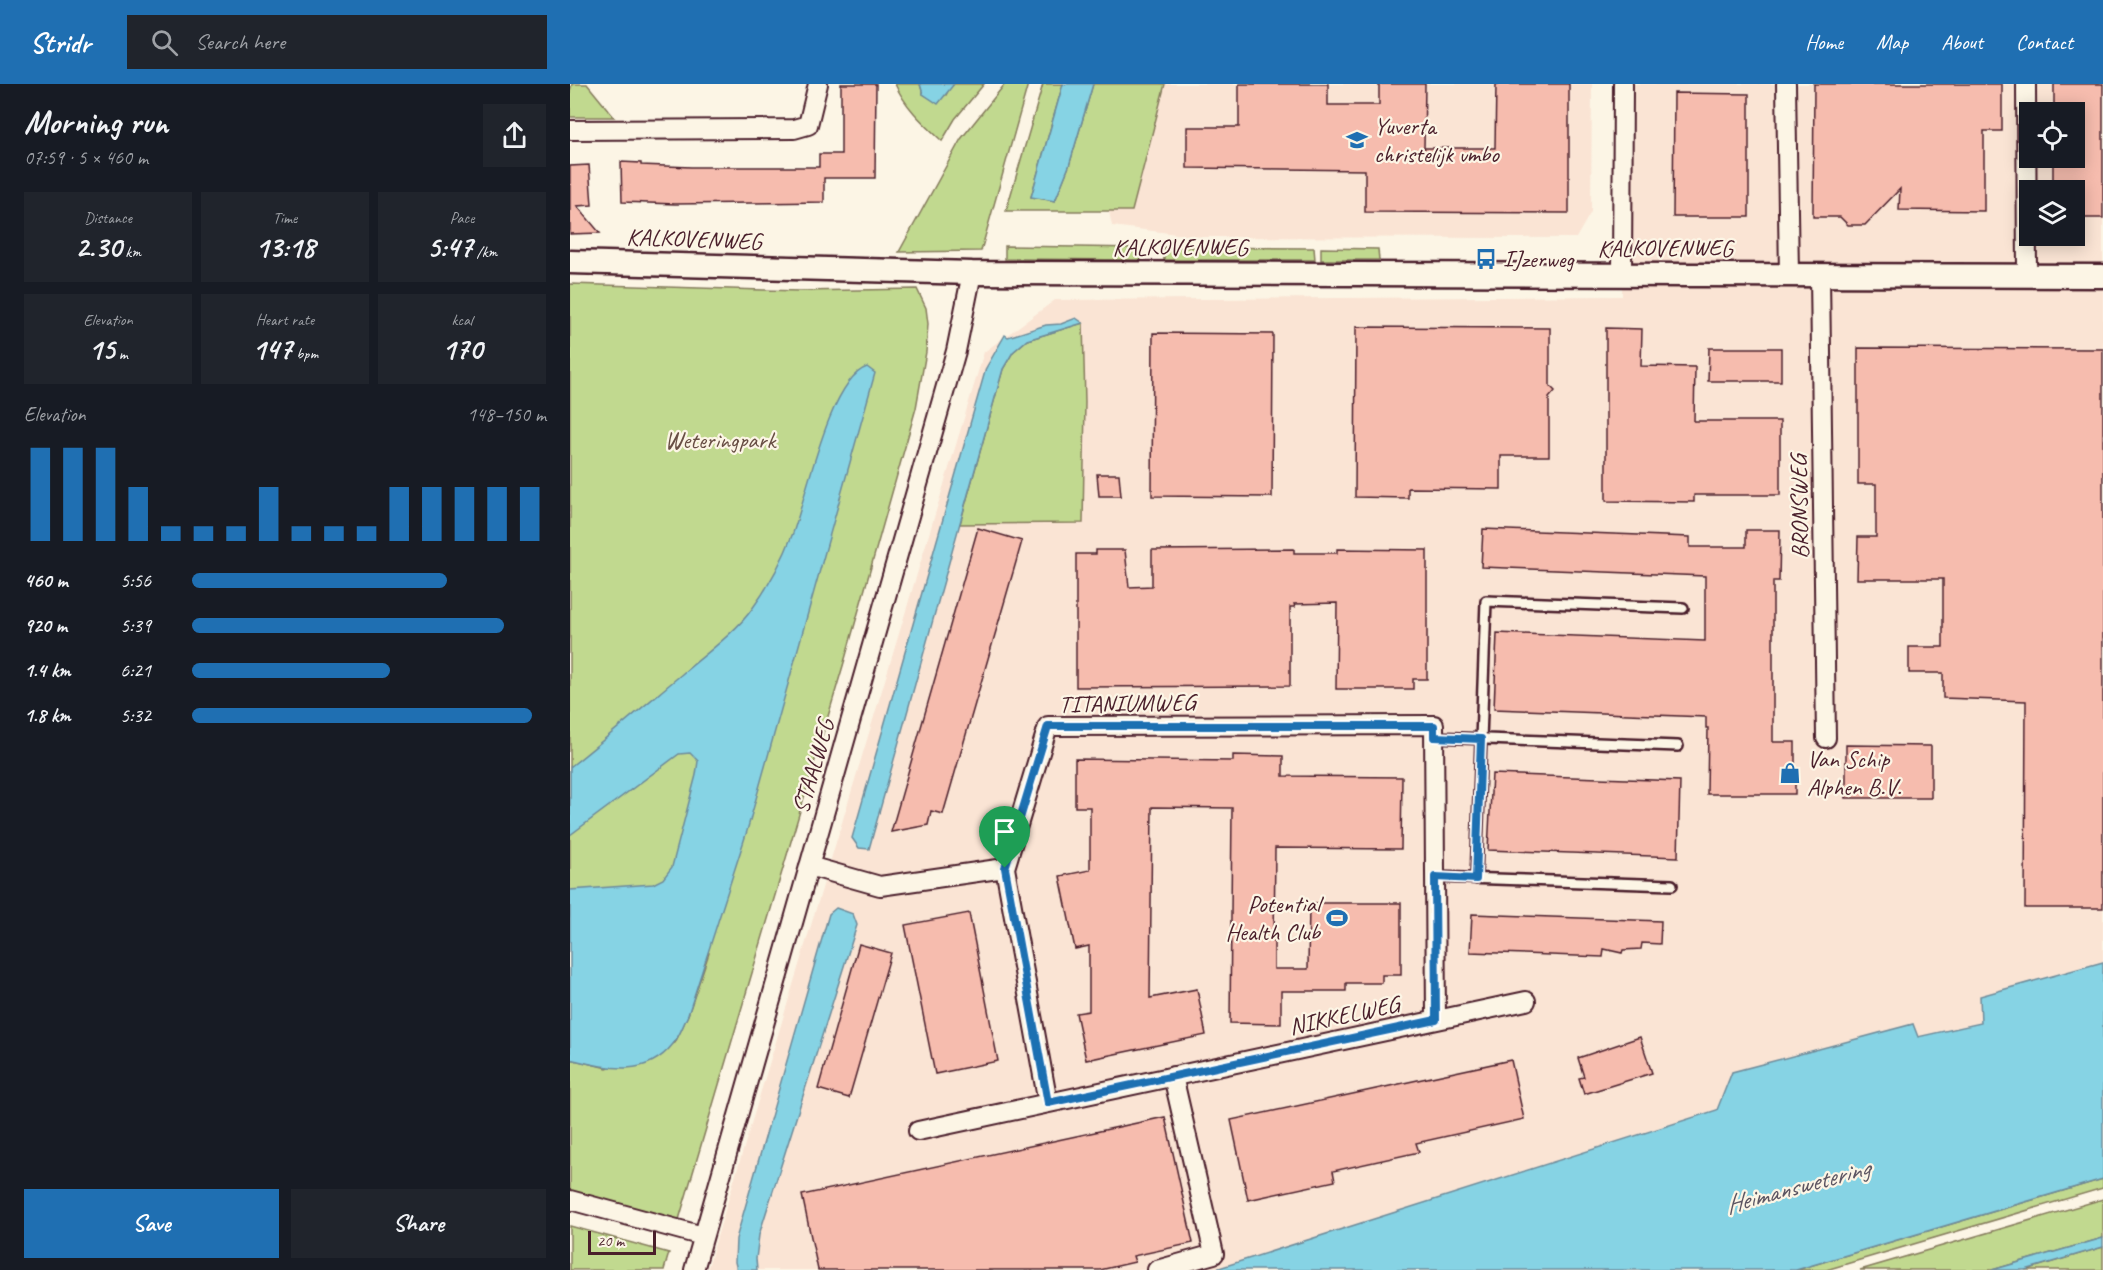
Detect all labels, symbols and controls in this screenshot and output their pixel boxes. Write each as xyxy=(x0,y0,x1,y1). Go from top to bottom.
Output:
search box xyxy=(127,15,547,69)
text: Stridr xyxy=(30,25,91,60)
icon: search xyxy=(148,26,181,59)
text: Search here xyxy=(196,28,285,56)
text: Home xyxy=(1805,29,1843,55)
text: Map xyxy=(1876,29,1908,55)
text: About xyxy=(1941,29,1983,55)
text: Contact xyxy=(2016,29,2073,55)
text: Morning run xyxy=(24,101,168,143)
map controls xyxy=(2019,102,2085,246)
button: locate xyxy=(2019,102,2085,168)
button: share xyxy=(483,104,546,167)
place label: Yuverta christelijk vmbo xyxy=(1374,111,1500,169)
school or university icon: Yuverta christelijk vmbo xyxy=(1345,128,1369,152)
text: 07:59 · 5 × 460 m xyxy=(24,145,148,170)
button: layers xyxy=(2019,180,2085,246)
text: Distance xyxy=(84,208,132,228)
text: Time xyxy=(273,208,297,228)
text: Pace xyxy=(450,208,474,228)
street label: KALKOVENWEG xyxy=(626,222,764,256)
text: 2.30 xyxy=(75,228,121,266)
text: 13:18 xyxy=(255,228,315,266)
text: 5:47 xyxy=(427,228,473,266)
street label: KALKOVENWEG xyxy=(1113,232,1250,262)
street label: KALKOVENWEG xyxy=(1598,233,1735,263)
text: km xyxy=(121,242,141,262)
text: /km xyxy=(473,242,497,262)
place label: IJzerweg xyxy=(1503,244,1575,274)
bus stop icon: IJzerweg xyxy=(1474,247,1498,271)
text: Elevation xyxy=(83,310,133,330)
text: Heart rate xyxy=(256,310,314,330)
text: kcal xyxy=(451,310,473,330)
text: 15 xyxy=(88,330,115,368)
text: 147 xyxy=(252,330,292,368)
text: 170 xyxy=(442,330,482,368)
text: m xyxy=(115,344,128,364)
text: bpm xyxy=(292,344,318,364)
text: Elevation xyxy=(24,402,86,427)
text: 148–150 m xyxy=(467,402,546,427)
park label: Weteringpark xyxy=(665,425,777,455)
street label: BRONSWEG xyxy=(1783,452,1815,559)
text: 460 m xyxy=(24,568,68,593)
text: 5:56 xyxy=(120,568,151,593)
text: 920 m xyxy=(24,613,67,638)
text: 5:39 xyxy=(120,613,151,638)
text: 1.4 km xyxy=(24,658,71,683)
text: 6:21 xyxy=(120,658,151,683)
street label: TITANIUMWEG xyxy=(1059,687,1198,719)
text: 1.8 km xyxy=(24,703,71,728)
text: 5:32 xyxy=(120,703,151,728)
street label: STAALWEG xyxy=(785,713,841,817)
place label: Van Schip Alphen B.V. xyxy=(1807,744,1901,802)
shop icon: Van Schip Alphen B.V. xyxy=(1778,761,1802,785)
pin xyxy=(979,806,1030,868)
icon: arrive xyxy=(988,815,1021,848)
place label: Potential Health Club xyxy=(1226,889,1324,947)
sports icon: Potential Health Club xyxy=(1325,906,1349,930)
street label: NIKKELWEG xyxy=(1286,988,1405,1041)
water label: Heimanswetering xyxy=(1721,1150,1876,1222)
button: Save xyxy=(24,1189,279,1258)
button: Share xyxy=(291,1189,546,1258)
scale bar xyxy=(588,1228,656,1256)
text: 20 m xyxy=(597,1231,624,1251)

